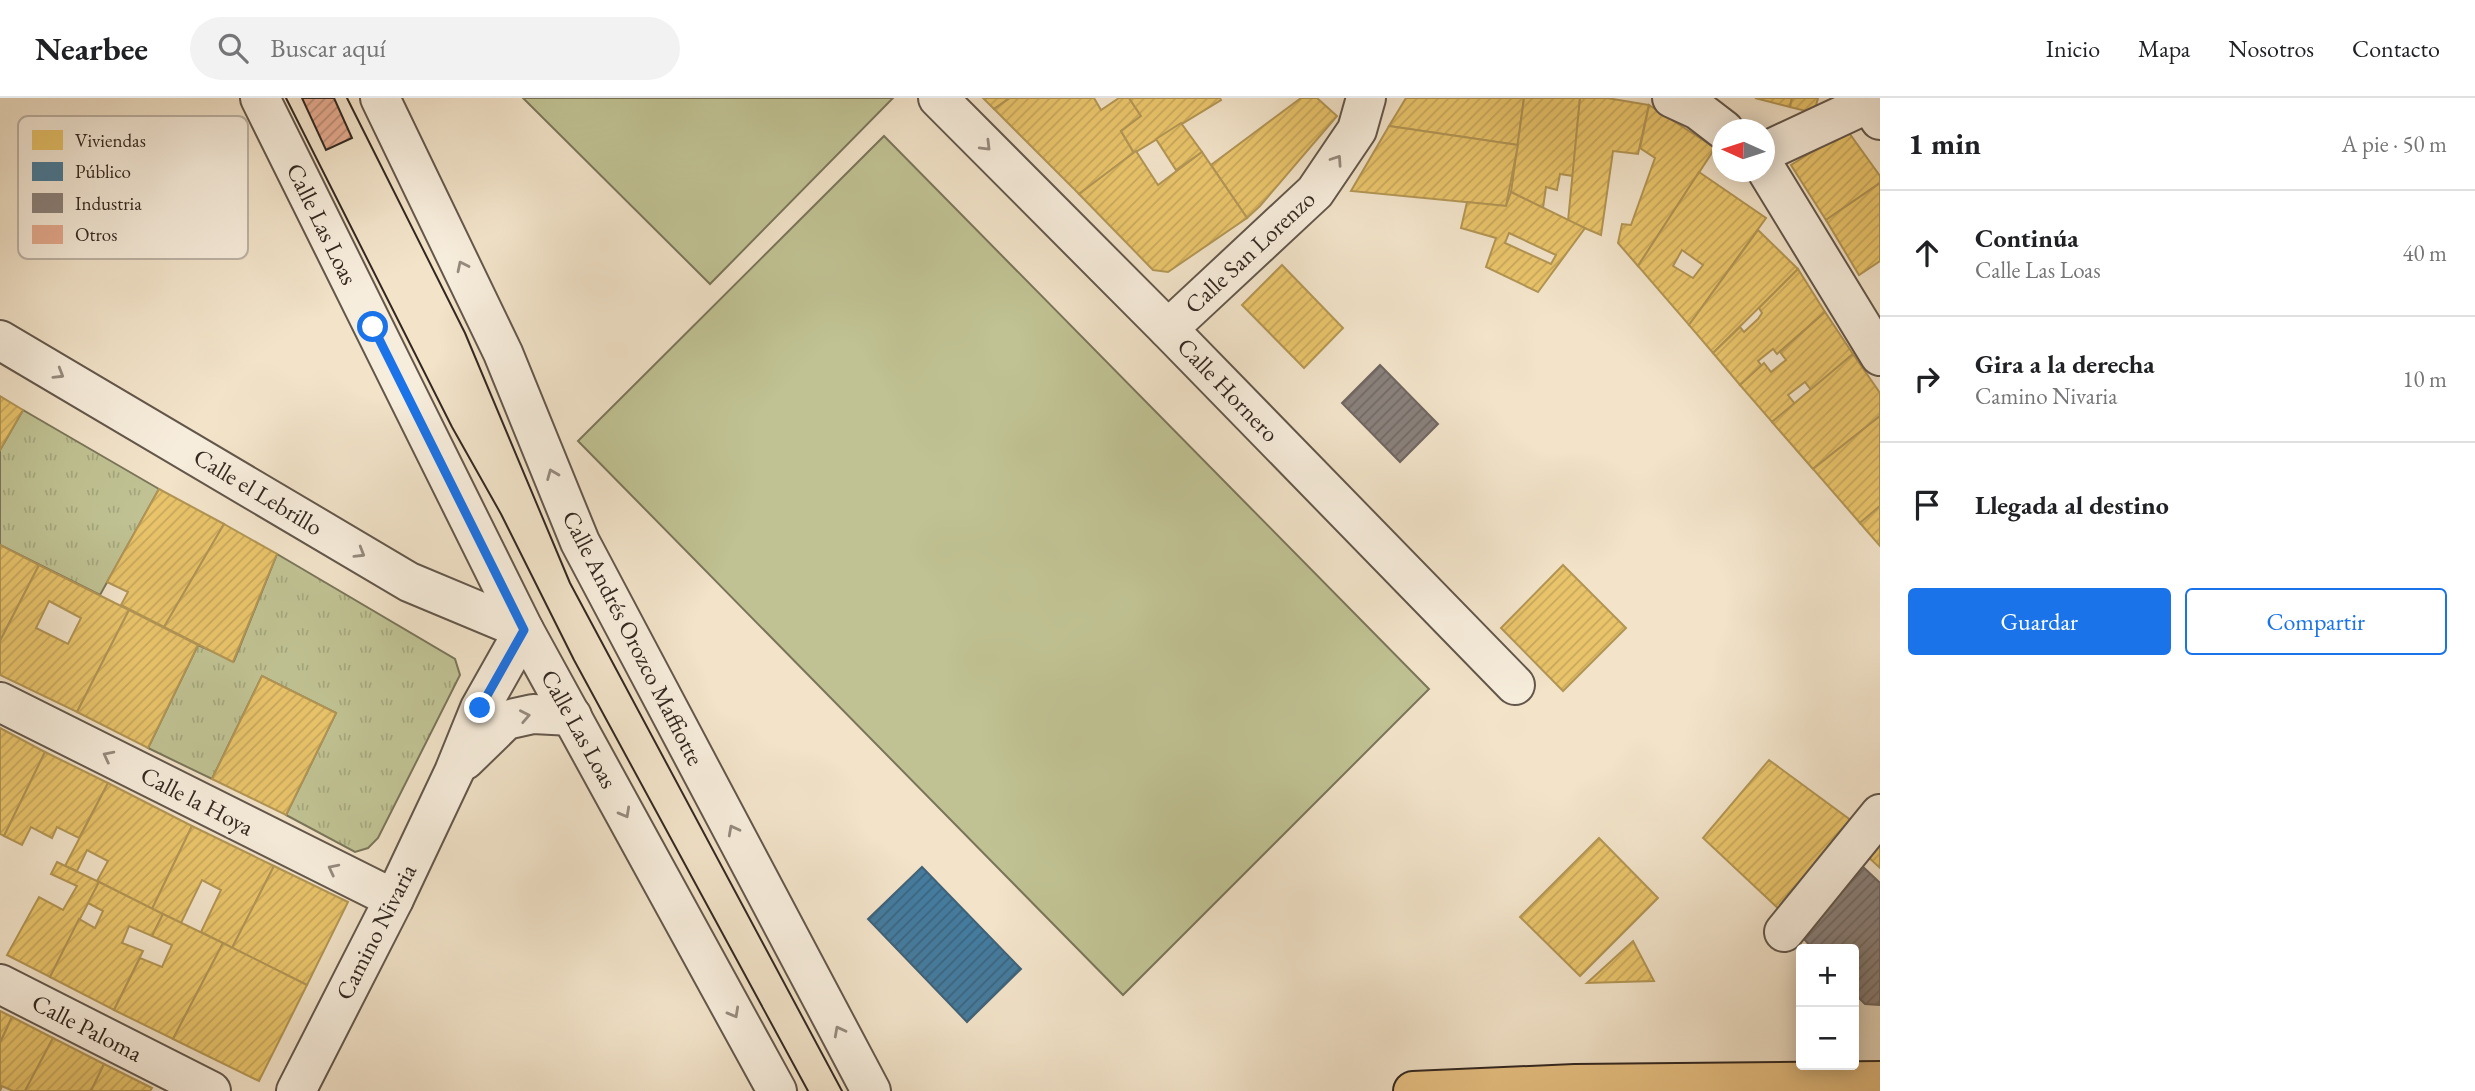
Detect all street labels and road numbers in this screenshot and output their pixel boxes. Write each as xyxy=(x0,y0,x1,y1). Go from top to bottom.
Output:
street label: Calle Las Loas xyxy=(280,158,365,290)
street label: Calle San Lorenzo xyxy=(1178,183,1322,320)
street label: Calle Hornero xyxy=(1171,331,1286,449)
street label: Calle el Lebrillo xyxy=(188,441,329,542)
street label: Calle Andrés Orozco Maffiotte xyxy=(556,505,711,771)
street label: Calle Las Loas xyxy=(534,664,625,794)
street label: Calle la Hoya xyxy=(135,759,259,842)
street label: Camino Nivaria xyxy=(328,858,423,1005)
street label: Calle Paloma xyxy=(27,987,148,1069)

